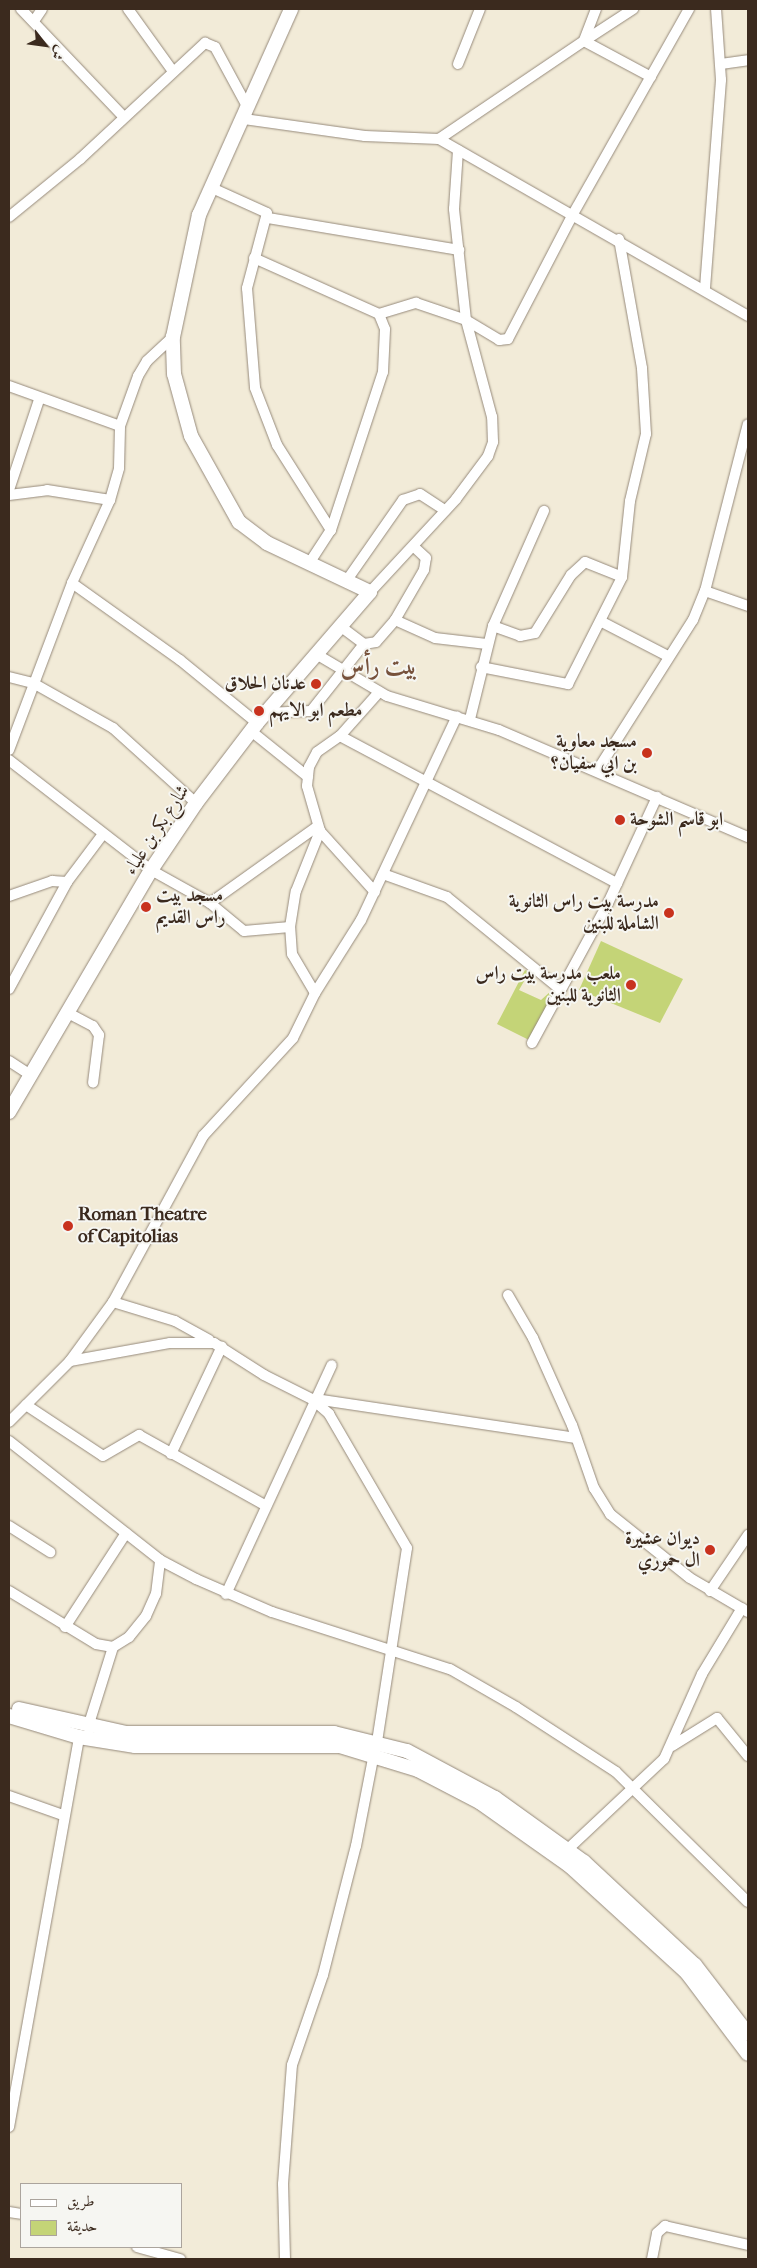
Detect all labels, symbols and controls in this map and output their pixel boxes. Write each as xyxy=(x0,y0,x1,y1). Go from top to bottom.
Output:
north arrow xyxy=(20,20,70,70)
text: ش xyxy=(48,42,69,63)
district label: بيت رأس xyxy=(341,653,417,681)
place label: عدنان الحلاق xyxy=(224,673,306,695)
marker: عدنان الحلاق xyxy=(310,678,322,690)
place label: مطعم ابو الايهم xyxy=(269,700,362,722)
marker: مطعم ابو الايهم xyxy=(253,705,265,717)
place label: مسجد معاوية بن ابي سفيان؟ xyxy=(551,731,637,775)
marker: مسجد معاوية بن ابي سفيان؟ xyxy=(641,747,653,759)
street label: شارع بكر بن علياء xyxy=(119,781,195,879)
place label: ابو قاسم الشوحة xyxy=(630,809,723,831)
marker: ابو قاسم الشوحة xyxy=(614,814,626,826)
place label: مسجد بيت راس القديم xyxy=(156,885,225,929)
place label: مدرسة بيت راس الثانوية الشاملة للبنين xyxy=(509,891,659,935)
marker: مسجد بيت راس القديم xyxy=(140,901,152,913)
marker: مدرسة بيت راس الثانوية الشاملة للبنين xyxy=(663,907,675,919)
place label: ملعب مدرسة بيت راس الثانوية للبنين xyxy=(476,963,621,1007)
marker: ملعب مدرسة بيت راس الثانوية للبنين xyxy=(625,979,637,991)
place label: Roman Theatre of Capitolias xyxy=(78,1204,207,1248)
marker: Roman Theatre of Capitolias xyxy=(62,1220,74,1232)
place label: ديوان عشيرة ال حموري xyxy=(625,1528,700,1572)
marker: ديوان عشيرة ال حموري xyxy=(704,1544,716,1556)
legend xyxy=(20,2183,182,2248)
text: طريق xyxy=(67,2192,94,2210)
text: حديقة xyxy=(67,2217,97,2235)

